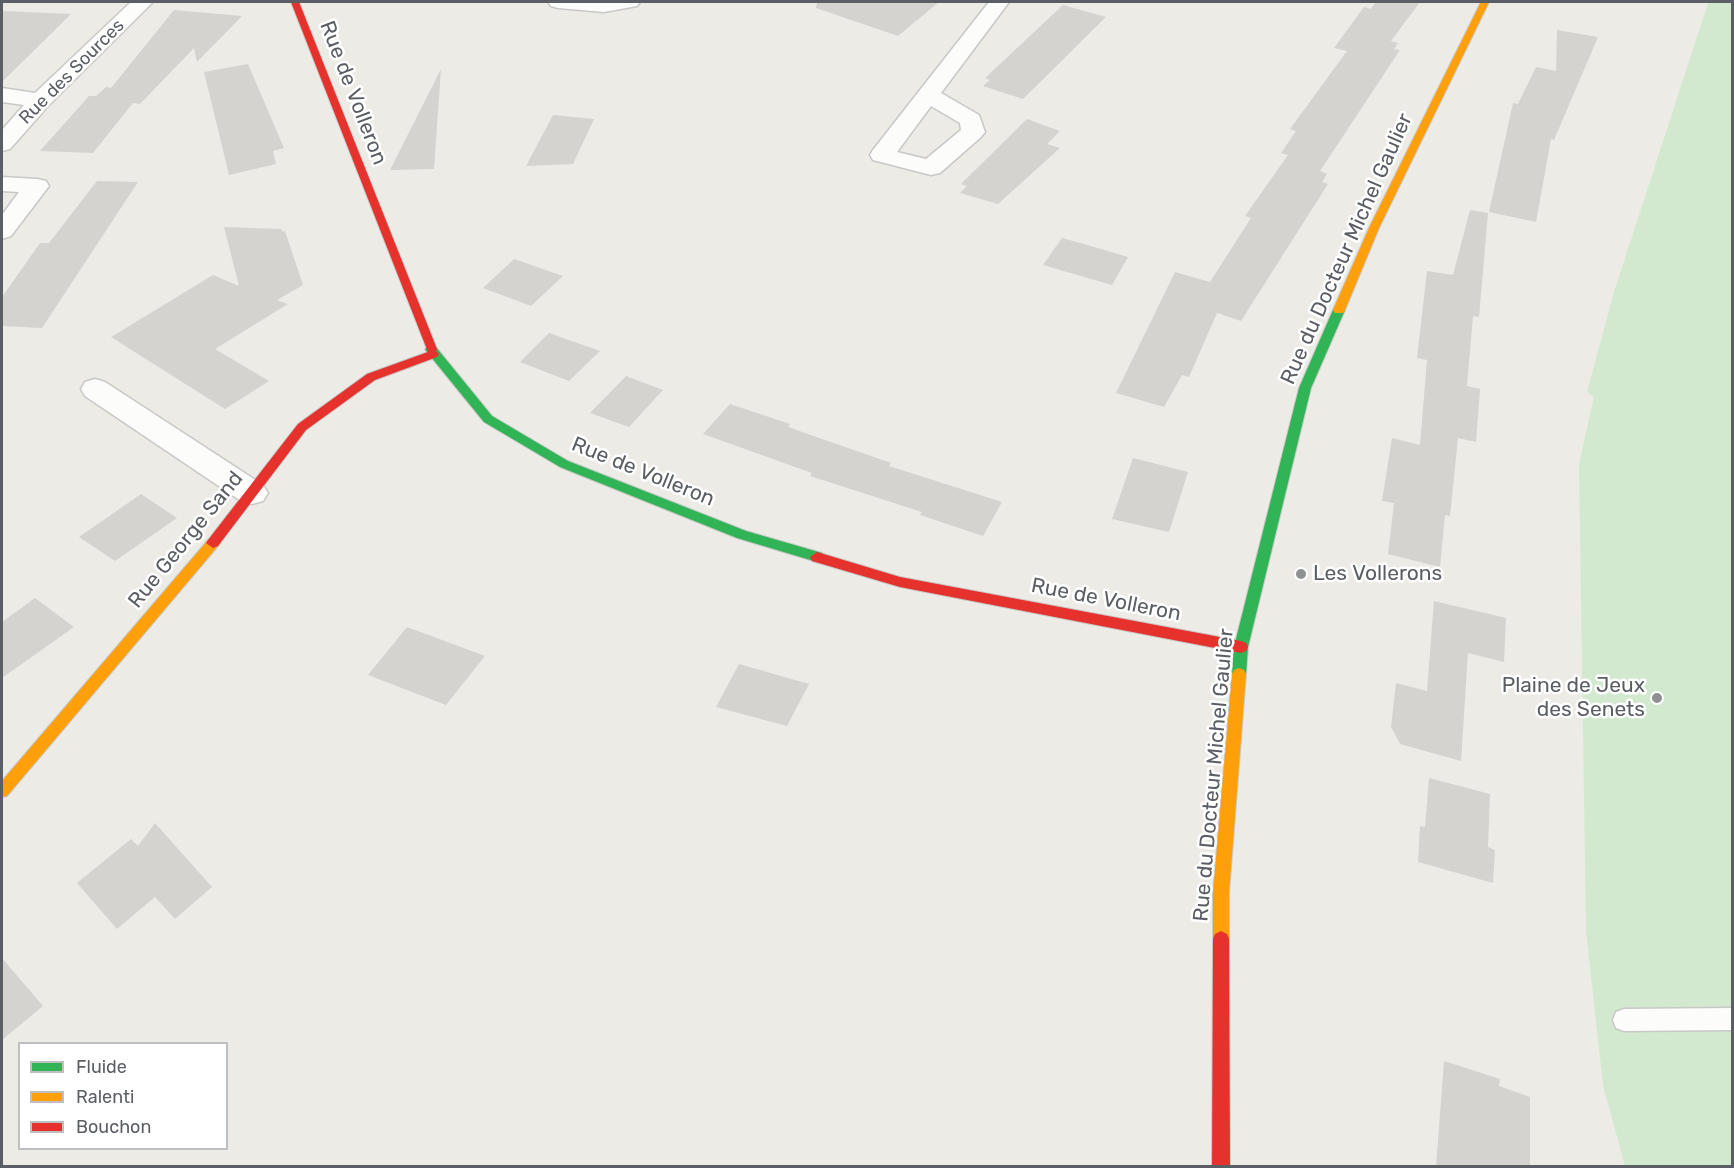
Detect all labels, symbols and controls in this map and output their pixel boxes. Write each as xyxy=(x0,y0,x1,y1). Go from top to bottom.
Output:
street label: Rue des Sources xyxy=(15,15,129,129)
street label: Rue de Volleron xyxy=(314,18,392,168)
street label: Rue du Docteur Michel Gaulier xyxy=(1276,110,1418,388)
street label: Rue de Volleron xyxy=(568,432,718,512)
street label: Rue George Sand xyxy=(123,467,249,613)
place label: Les Vollerons xyxy=(1313,561,1442,587)
marker: Les Vollerons xyxy=(1294,567,1308,581)
street label: Rue de Volleron xyxy=(1029,573,1183,627)
street label: Rue du Docteur Michel Gaulier xyxy=(1189,627,1239,923)
place label: Plaine de Jeux des Senets xyxy=(1502,673,1645,723)
marker: Plaine de Jeux des Senets xyxy=(1650,691,1664,705)
legend xyxy=(18,1042,228,1150)
text: Fluide xyxy=(76,1056,127,1078)
text: Ralenti xyxy=(76,1086,134,1108)
text: Bouchon xyxy=(76,1116,151,1138)

